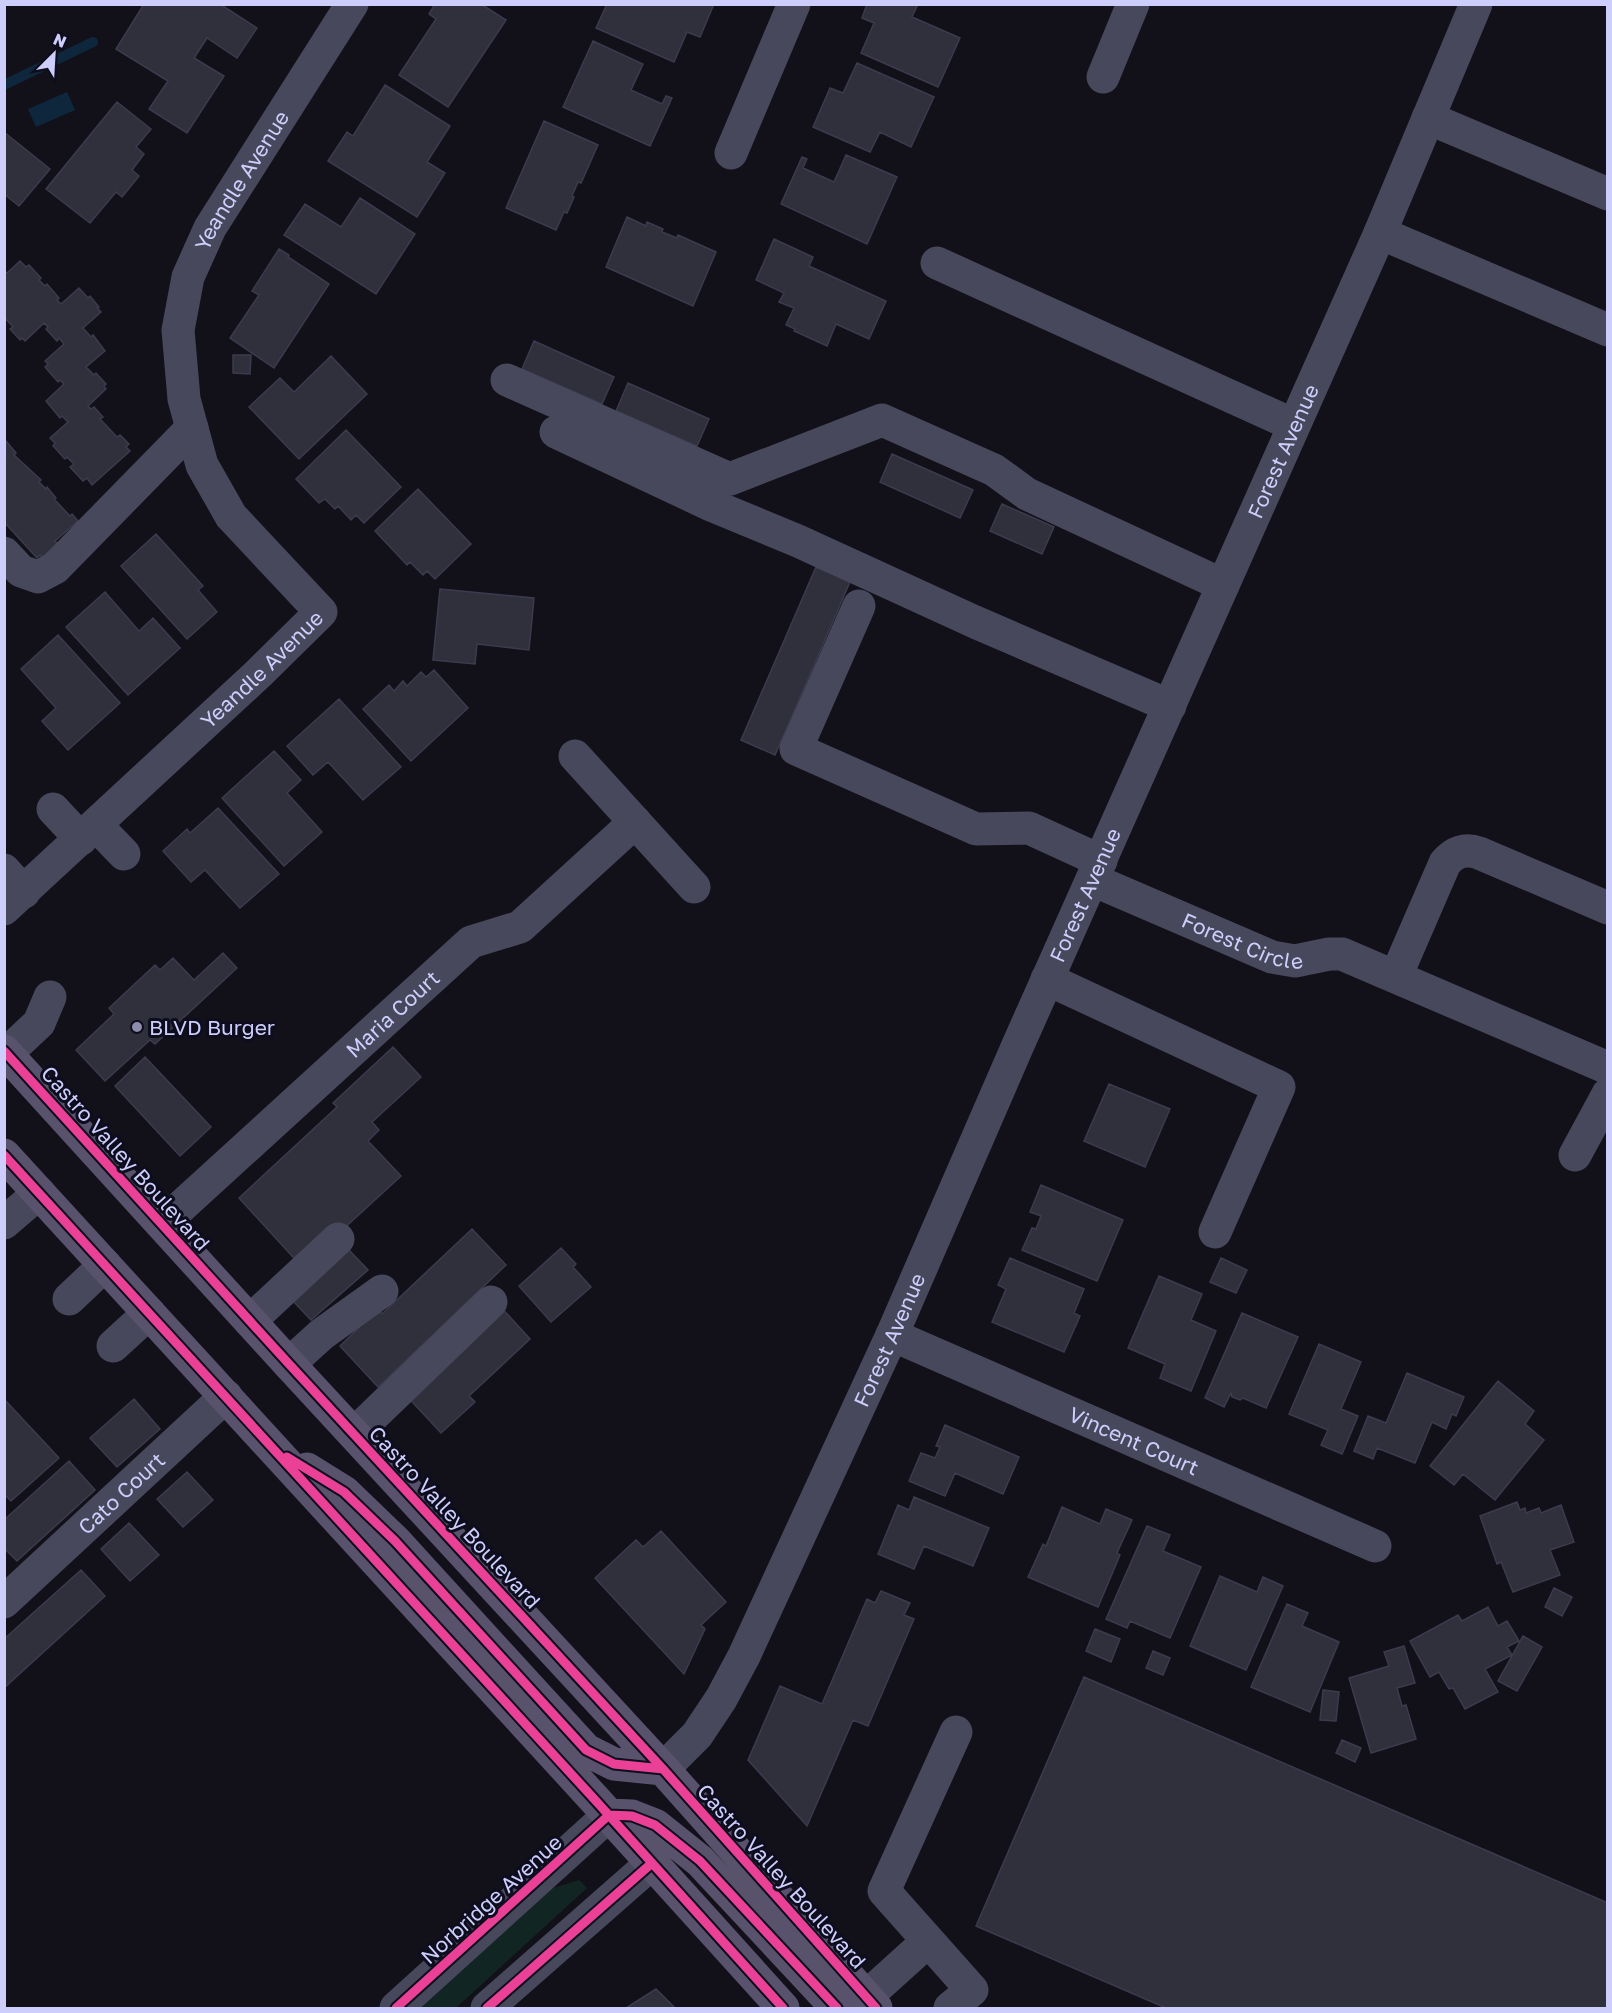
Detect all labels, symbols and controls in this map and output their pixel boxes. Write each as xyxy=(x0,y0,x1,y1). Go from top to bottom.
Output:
north arrow xyxy=(24,24,84,84)
text: N xyxy=(50,29,70,52)
street label: Yeandle Avenue xyxy=(189,105,294,254)
street label: Forest Avenue xyxy=(1242,380,1324,522)
street label: Yeandle Avenue xyxy=(195,605,328,734)
street label: Forest Avenue xyxy=(1044,824,1126,966)
street label: Forest Circle xyxy=(1178,907,1305,975)
street label: Maria Court xyxy=(340,964,445,1063)
place label: BLVD Burger xyxy=(149,1014,275,1040)
marker: BLVD Burger xyxy=(130,1020,144,1034)
street label: Castro Valley Boulevard xyxy=(36,1060,216,1256)
street label: Forest Avenue xyxy=(848,1269,930,1411)
street label: Vincent Court xyxy=(1065,1401,1203,1480)
street label: Castro Valley Boulevard xyxy=(364,1420,546,1614)
street label: Cato Court xyxy=(73,1447,170,1540)
street label: Castro Valley Boulevard xyxy=(692,1778,872,1974)
street label: Norbridge Avenue xyxy=(415,1829,567,1969)

